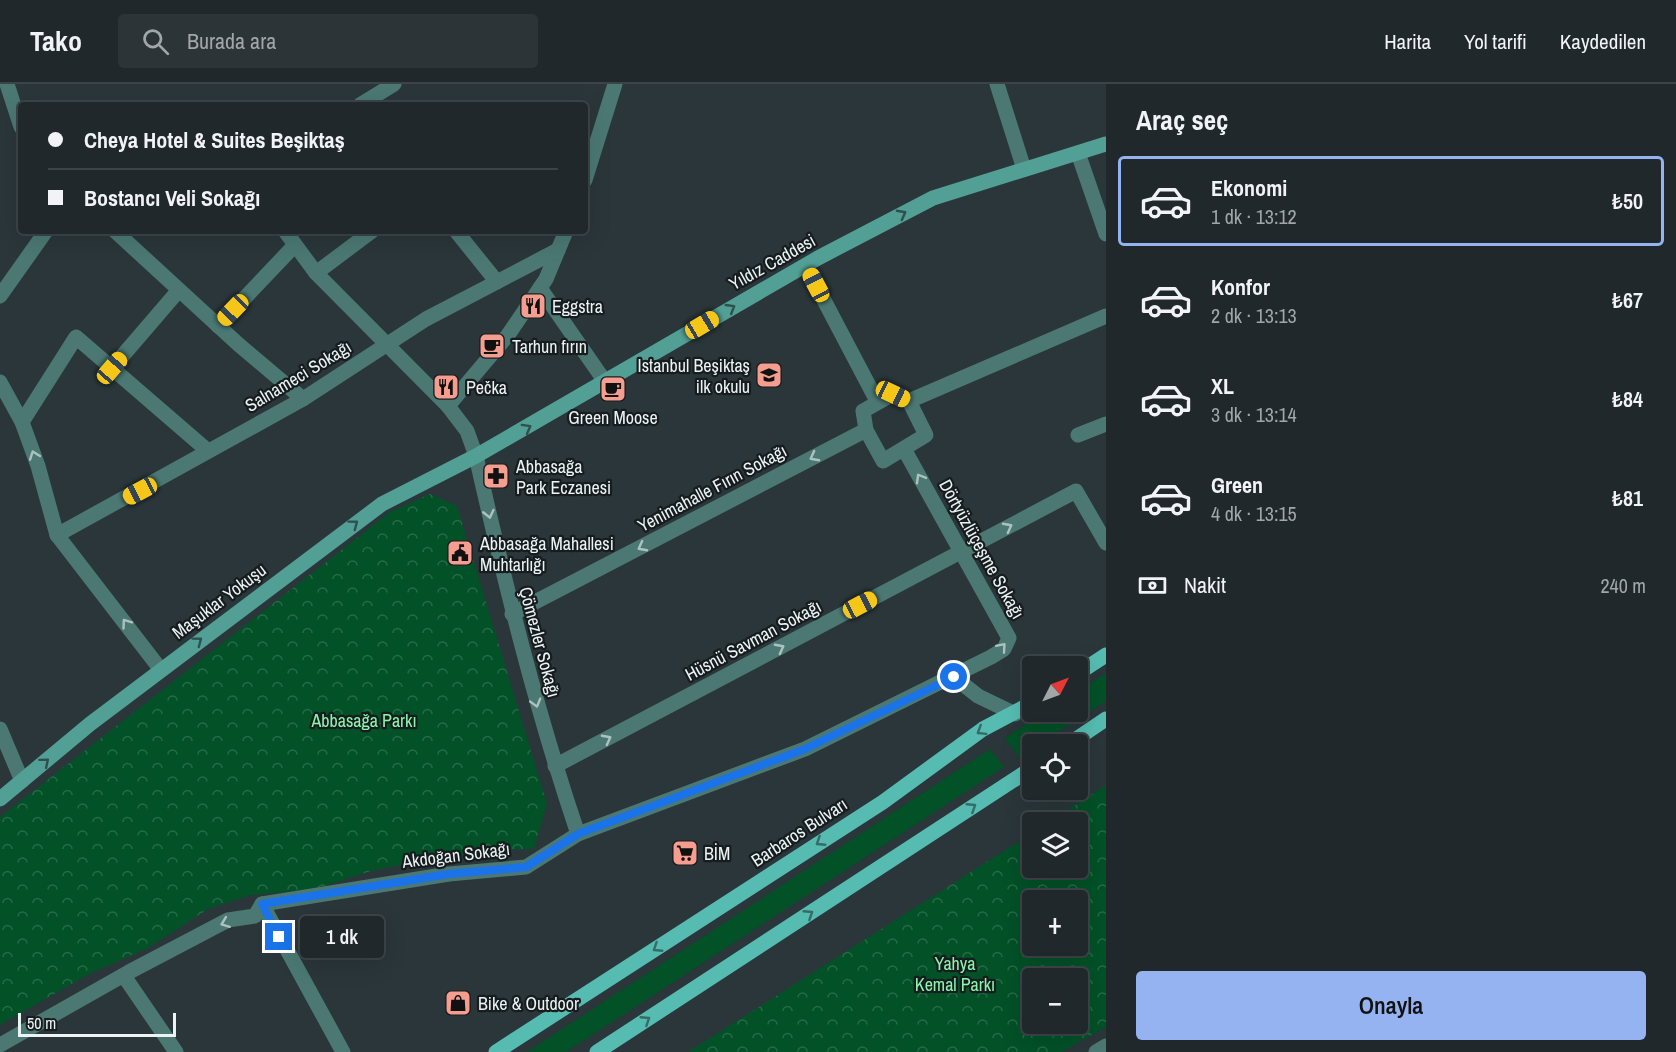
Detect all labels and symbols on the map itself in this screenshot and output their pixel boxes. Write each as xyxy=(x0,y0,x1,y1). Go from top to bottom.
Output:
one-way arrow xyxy=(896,210,906,221)
street label: Yıldız Caddesi xyxy=(724,228,820,296)
car xyxy=(800,265,832,305)
car xyxy=(214,291,252,329)
restaurant icon: Eggstra xyxy=(518,291,548,321)
place label: Eggstra xyxy=(552,294,603,319)
one-way arrow xyxy=(725,303,735,315)
car xyxy=(682,308,722,342)
cafe icon: Tarhun fırın xyxy=(477,331,507,361)
street label: Salnameci Sokağı xyxy=(240,334,356,418)
place label: Tarhun fırın xyxy=(512,334,587,359)
car xyxy=(93,349,131,387)
place label: Istanbul Beşiktaş ilk okulu xyxy=(638,353,750,399)
school or university icon: Istanbul Beşiktaş ilk okulu xyxy=(754,360,784,390)
restaurant icon: Pečka xyxy=(431,372,461,402)
cafe icon: Green Moose xyxy=(598,374,628,404)
place label: Pečka xyxy=(466,375,507,400)
car xyxy=(873,378,913,410)
place label: Green Moose xyxy=(568,405,658,430)
one-way arrow xyxy=(521,424,531,435)
street label: Yenimahalle Fırın Sokağı xyxy=(633,438,791,538)
one-way arrow xyxy=(810,449,821,461)
one-way arrow xyxy=(29,450,42,460)
place label: Abbasağa Park Eczanesi xyxy=(515,454,611,500)
pharmacy icon: Abbasağa Park Eczanesi xyxy=(481,461,511,491)
one-way arrow xyxy=(916,474,927,484)
car xyxy=(120,475,160,507)
street label: Dörtyüzlüçeşme Sokağı xyxy=(933,475,1031,623)
one-way arrow xyxy=(481,508,494,518)
one-way arrow xyxy=(348,520,359,531)
one-way arrow xyxy=(1001,523,1012,534)
place label: Abbasağa Mahallesi Muhtarlığı xyxy=(479,531,614,577)
public building icon: Abbasağa Mahallesi Muhtarlığı xyxy=(445,538,475,568)
one-way arrow xyxy=(637,540,648,551)
street label: Maşuklar Yokuşu xyxy=(167,557,271,645)
street label: Çömezler Sokağı xyxy=(513,584,567,700)
car xyxy=(840,589,880,621)
street label: Hüsnü Savman Sokağı xyxy=(680,594,826,686)
one-way arrow xyxy=(122,618,133,629)
one-way arrow xyxy=(192,638,203,649)
one-way arrow xyxy=(995,642,1006,653)
one-way arrow xyxy=(773,644,784,655)
north arrow xyxy=(1022,656,1088,722)
route start xyxy=(940,663,967,690)
one-way arrow xyxy=(529,697,541,708)
park label: Abbasağa Parkı xyxy=(310,708,417,733)
one-way arrow xyxy=(977,724,987,736)
one-way arrow xyxy=(601,735,611,746)
one-way arrow xyxy=(38,758,49,769)
street label: Barbaros Bulvarı xyxy=(746,792,852,872)
one-way arrow xyxy=(966,803,977,814)
one-way arrow xyxy=(816,835,827,846)
street label: Akdoğan Sokağı xyxy=(400,836,511,874)
supermarket icon: BİM xyxy=(670,838,700,868)
place label: BİM xyxy=(704,841,730,866)
one-way arrow xyxy=(803,909,813,921)
one-way arrow xyxy=(220,916,231,928)
callout: 1 dk xyxy=(300,916,384,958)
route end xyxy=(265,923,292,950)
one-way arrow xyxy=(653,941,664,952)
park label: Yahya Kemal Parkı xyxy=(915,951,995,997)
shop icon: Bike & Outdoor xyxy=(443,988,473,1018)
place label: Bike & Outdoor xyxy=(478,991,579,1016)
scale bar xyxy=(18,1010,176,1038)
one-way arrow xyxy=(639,1016,650,1027)

